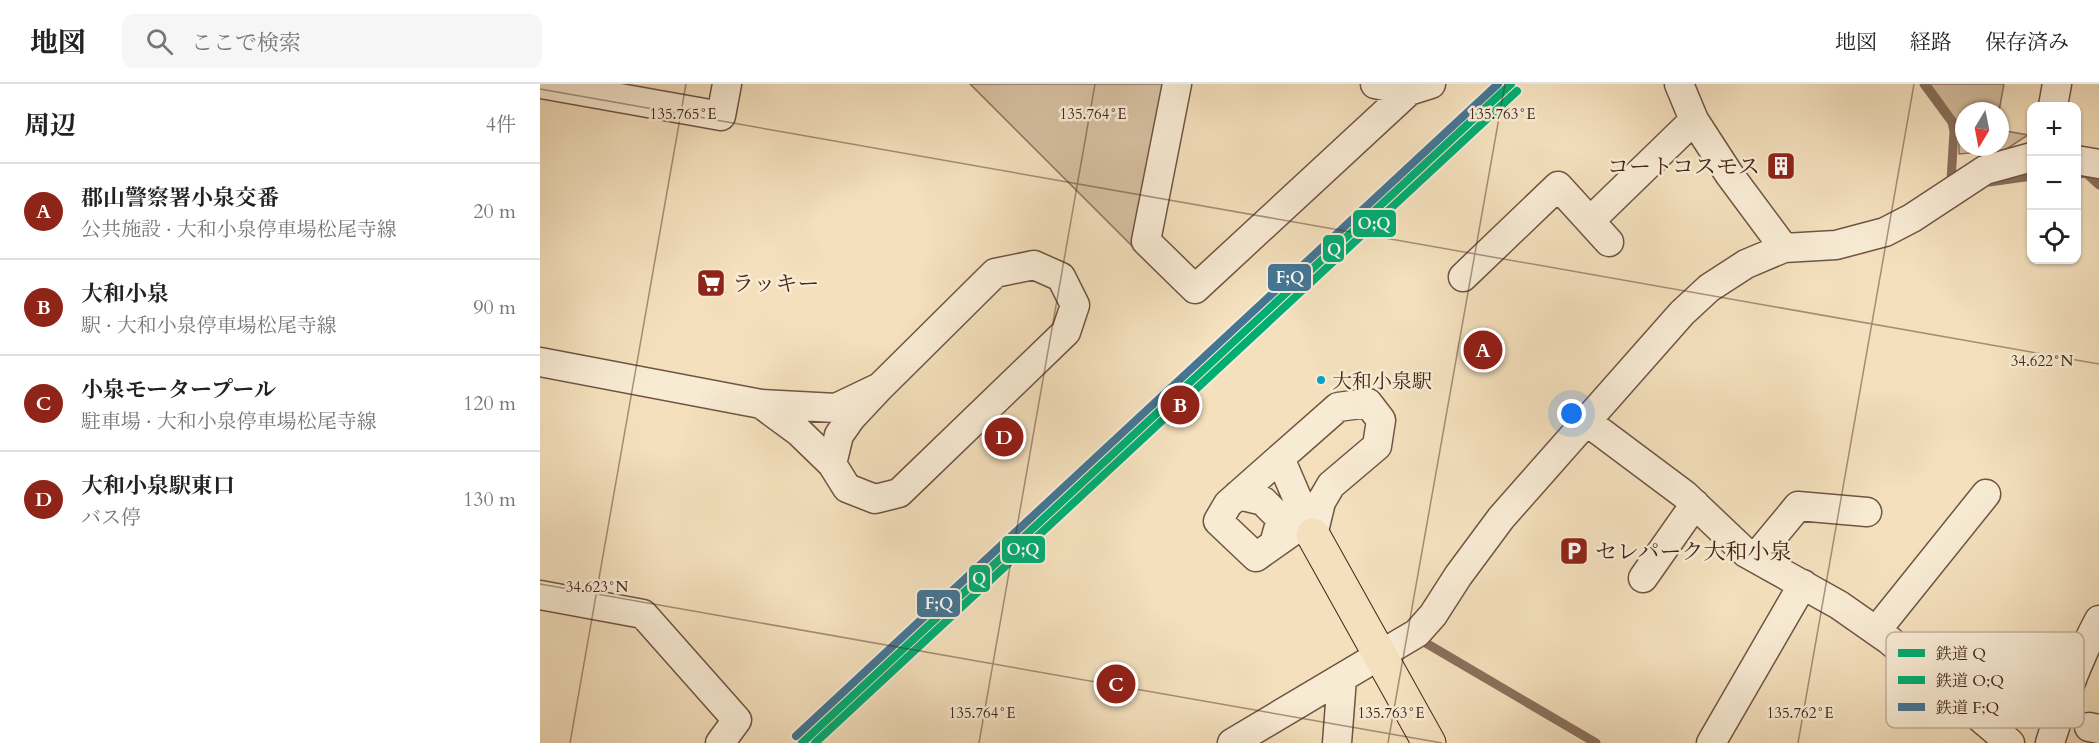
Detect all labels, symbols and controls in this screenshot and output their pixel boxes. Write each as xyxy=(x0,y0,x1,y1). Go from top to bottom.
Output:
search box xyxy=(122,14,542,68)
text: 地図 xyxy=(30,24,86,62)
icon: search xyxy=(143,25,176,58)
text: ここで検索 xyxy=(191,28,301,58)
text: 地図 xyxy=(1835,28,1877,57)
text: 経路 xyxy=(1910,28,1952,57)
text: 保存済み xyxy=(1985,28,2069,57)
north arrow xyxy=(1955,102,2009,156)
map controls xyxy=(2027,102,2081,264)
button: + xyxy=(2027,102,2081,156)
text: 135.765°E xyxy=(650,104,716,124)
text: 135.764°E xyxy=(1060,104,1126,124)
text: 135.763°E xyxy=(1469,104,1535,124)
text: 周辺 xyxy=(24,108,76,143)
text: 4件 xyxy=(486,111,516,138)
building icon: コートコスモス xyxy=(1765,150,1797,182)
place label: コートコスモス xyxy=(1607,152,1760,182)
button: − xyxy=(2027,156,2081,210)
text: 郡山警察署小泉交番 xyxy=(81,183,279,213)
text: A xyxy=(36,198,51,225)
text: 20 m xyxy=(473,198,516,225)
line badge: O;Q xyxy=(1352,209,1397,238)
button: locate xyxy=(2027,210,2081,264)
text: O;Q xyxy=(1357,213,1391,235)
text: 公共施設 · 大和小泉停車場松尾寺線 xyxy=(81,216,397,243)
line badge: Q xyxy=(1322,234,1345,263)
text: Q xyxy=(1327,239,1341,261)
line badge: F;Q xyxy=(1267,263,1312,292)
supermarket icon: ラッキー xyxy=(695,267,727,299)
text: F;Q xyxy=(1276,267,1304,289)
place label: ラッキー xyxy=(732,269,820,299)
text: 大和小泉 xyxy=(81,279,169,309)
text: B xyxy=(36,294,51,321)
text: 90 m xyxy=(473,294,516,321)
text: 駅 · 大和小泉停車場松尾寺線 xyxy=(81,312,337,339)
pin: A xyxy=(1464,328,1502,372)
text: 34.622°N xyxy=(2011,351,2074,371)
place label: 大和小泉駅 xyxy=(1332,368,1432,395)
marker: 大和小泉駅 xyxy=(1315,374,1327,386)
text: 小泉モータープール xyxy=(81,375,276,405)
pin: B xyxy=(1160,382,1200,428)
text: C xyxy=(36,390,51,417)
text: 120 m xyxy=(463,390,516,417)
your location xyxy=(1557,399,1586,428)
text: 駐車場 · 大和小泉停車場松尾寺線 xyxy=(81,408,377,435)
pin: D xyxy=(984,414,1024,460)
text: 大和小泉駅東口 xyxy=(81,471,235,501)
text: D xyxy=(35,486,52,513)
text: 130 m xyxy=(463,486,516,513)
text: バス停 xyxy=(81,504,141,531)
line badge: O;Q xyxy=(1001,535,1046,564)
parking icon: セレパーク大和小泉 xyxy=(1558,535,1590,567)
place label: セレパーク大和小泉 xyxy=(1595,537,1791,567)
text: O;Q xyxy=(1006,539,1040,561)
line badge: Q xyxy=(968,564,991,593)
text: Q xyxy=(972,568,986,590)
text: 34.623°N xyxy=(566,577,629,597)
line badge: F;Q xyxy=(916,589,961,618)
text: F;Q xyxy=(925,593,953,615)
legend xyxy=(1886,632,2084,728)
text: 鉄道 Q xyxy=(1935,643,1986,665)
pin: C xyxy=(1096,662,1136,706)
text: 鉄道 O;Q xyxy=(1935,670,2004,692)
text: 鉄道 F;Q xyxy=(1935,697,1999,719)
text: 135.764°E xyxy=(949,703,1015,723)
text: 135.763°E xyxy=(1358,703,1424,723)
text: 135.762°E xyxy=(1767,703,1833,723)

